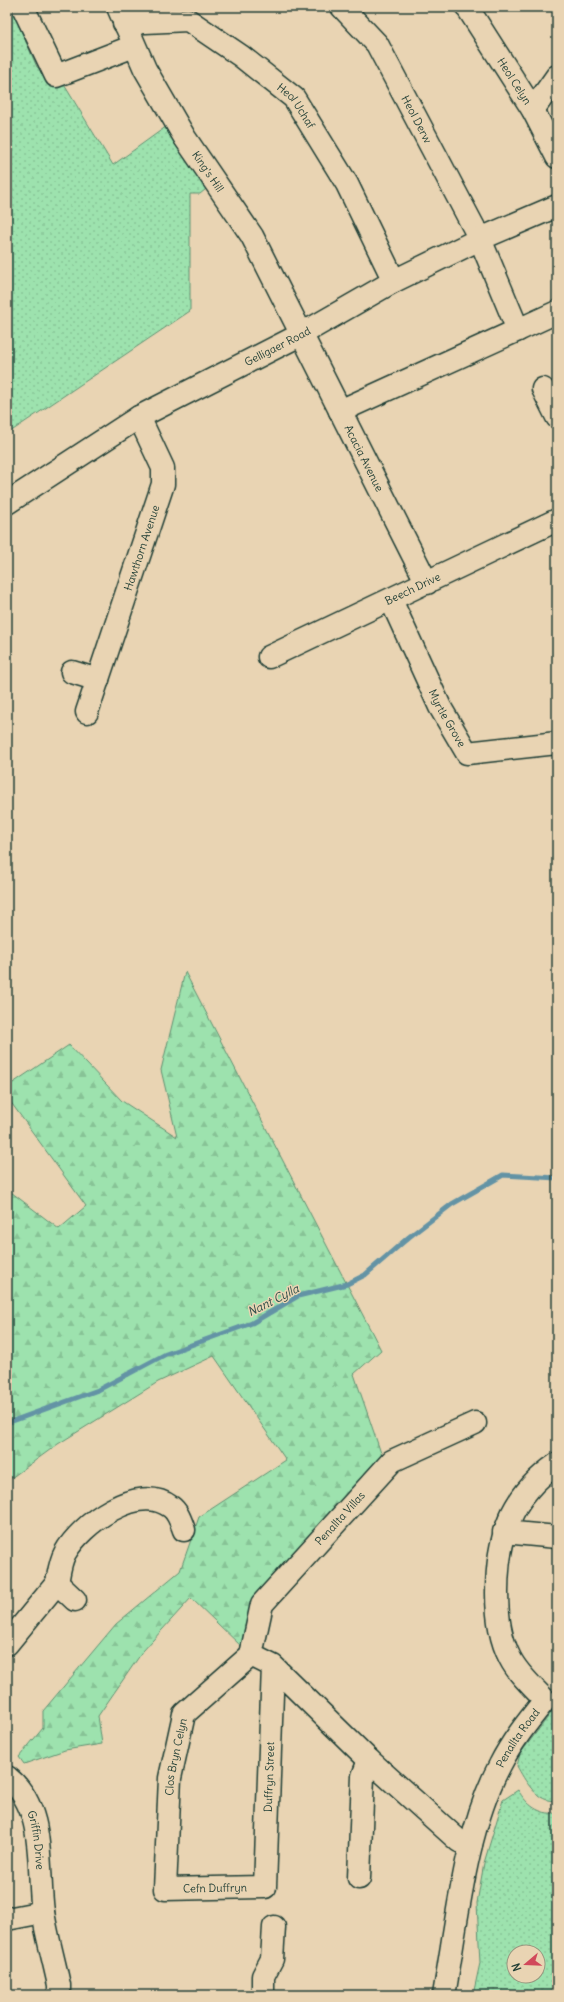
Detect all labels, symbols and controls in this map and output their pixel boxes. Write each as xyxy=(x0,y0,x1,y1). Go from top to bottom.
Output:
street label: Heol Celyn xyxy=(494,55,535,107)
street label: Heol Uchaf xyxy=(274,80,318,131)
street label: Heol Derw xyxy=(398,93,435,146)
street label: King's Hill xyxy=(189,148,227,195)
street label: Gelligaer Road xyxy=(242,323,314,369)
street label: Acacia Avenue xyxy=(341,423,387,494)
street label: Hawthorn Avenue xyxy=(121,503,163,593)
street label: Beech Drive xyxy=(383,570,443,608)
street label: Myrtle Grove xyxy=(426,687,469,750)
water label: Nant Cylla xyxy=(245,1280,302,1319)
street label: Penallta Villas xyxy=(312,1488,368,1548)
street label: Penallta Road xyxy=(493,1705,543,1770)
street label: Clos Bryn Celyn xyxy=(162,1717,190,1796)
street label: Duffryn Street xyxy=(261,1741,277,1812)
street label: Griffin Drive xyxy=(24,1809,47,1870)
street label: Cefn Duffryn xyxy=(183,1880,247,1896)
north arrow xyxy=(506,1944,546,1984)
text: N xyxy=(509,1961,524,1973)

